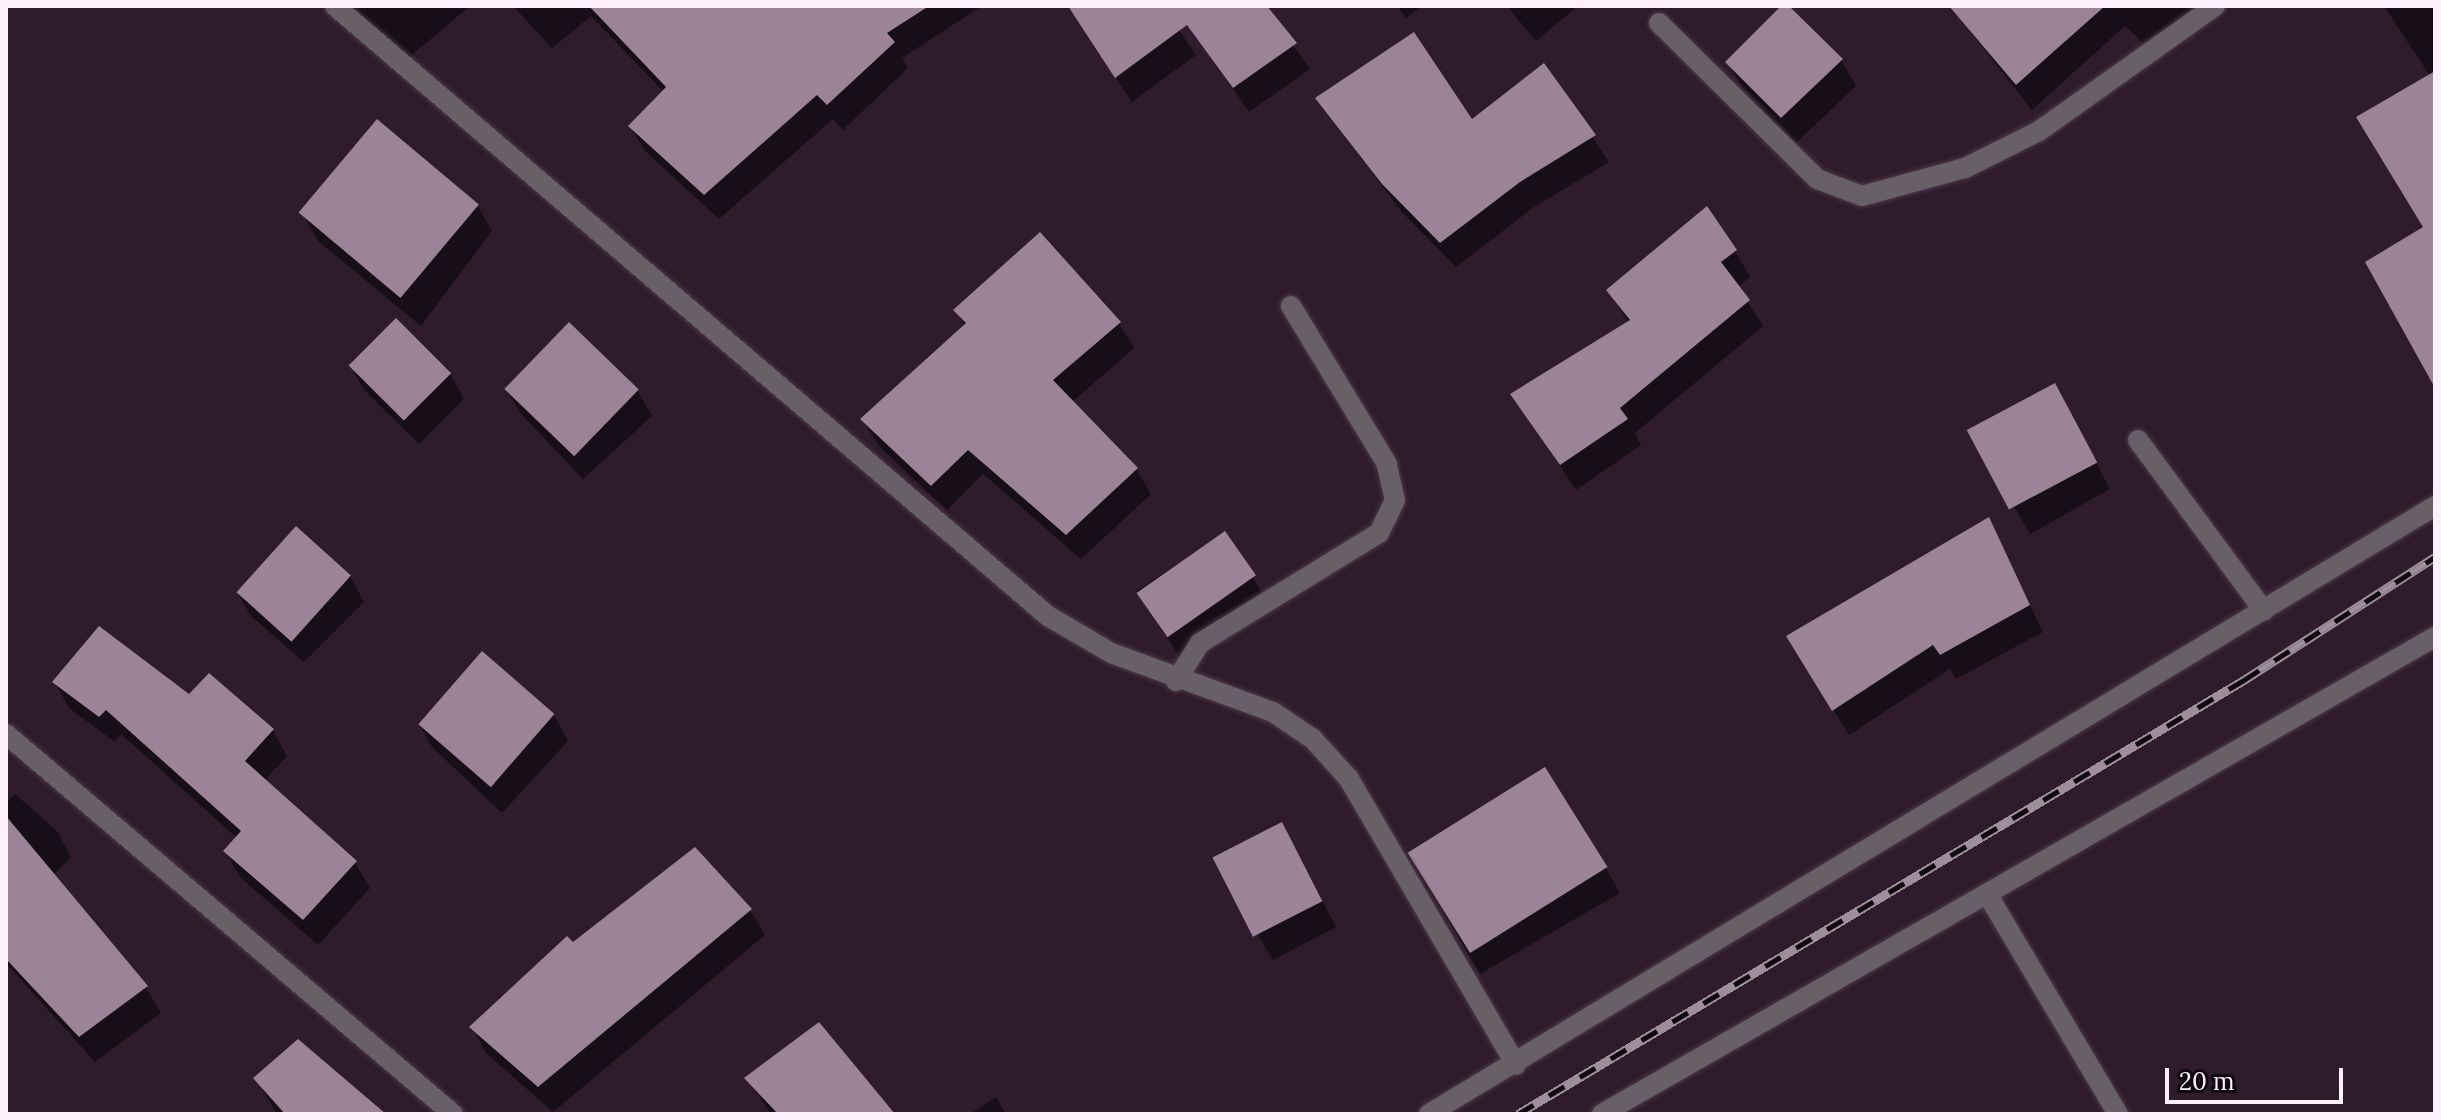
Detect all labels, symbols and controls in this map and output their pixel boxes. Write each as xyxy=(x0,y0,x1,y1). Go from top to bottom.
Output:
scale bar xyxy=(2169,1052,2347,1102)
text: 20 m xyxy=(2179,1066,2235,1097)

